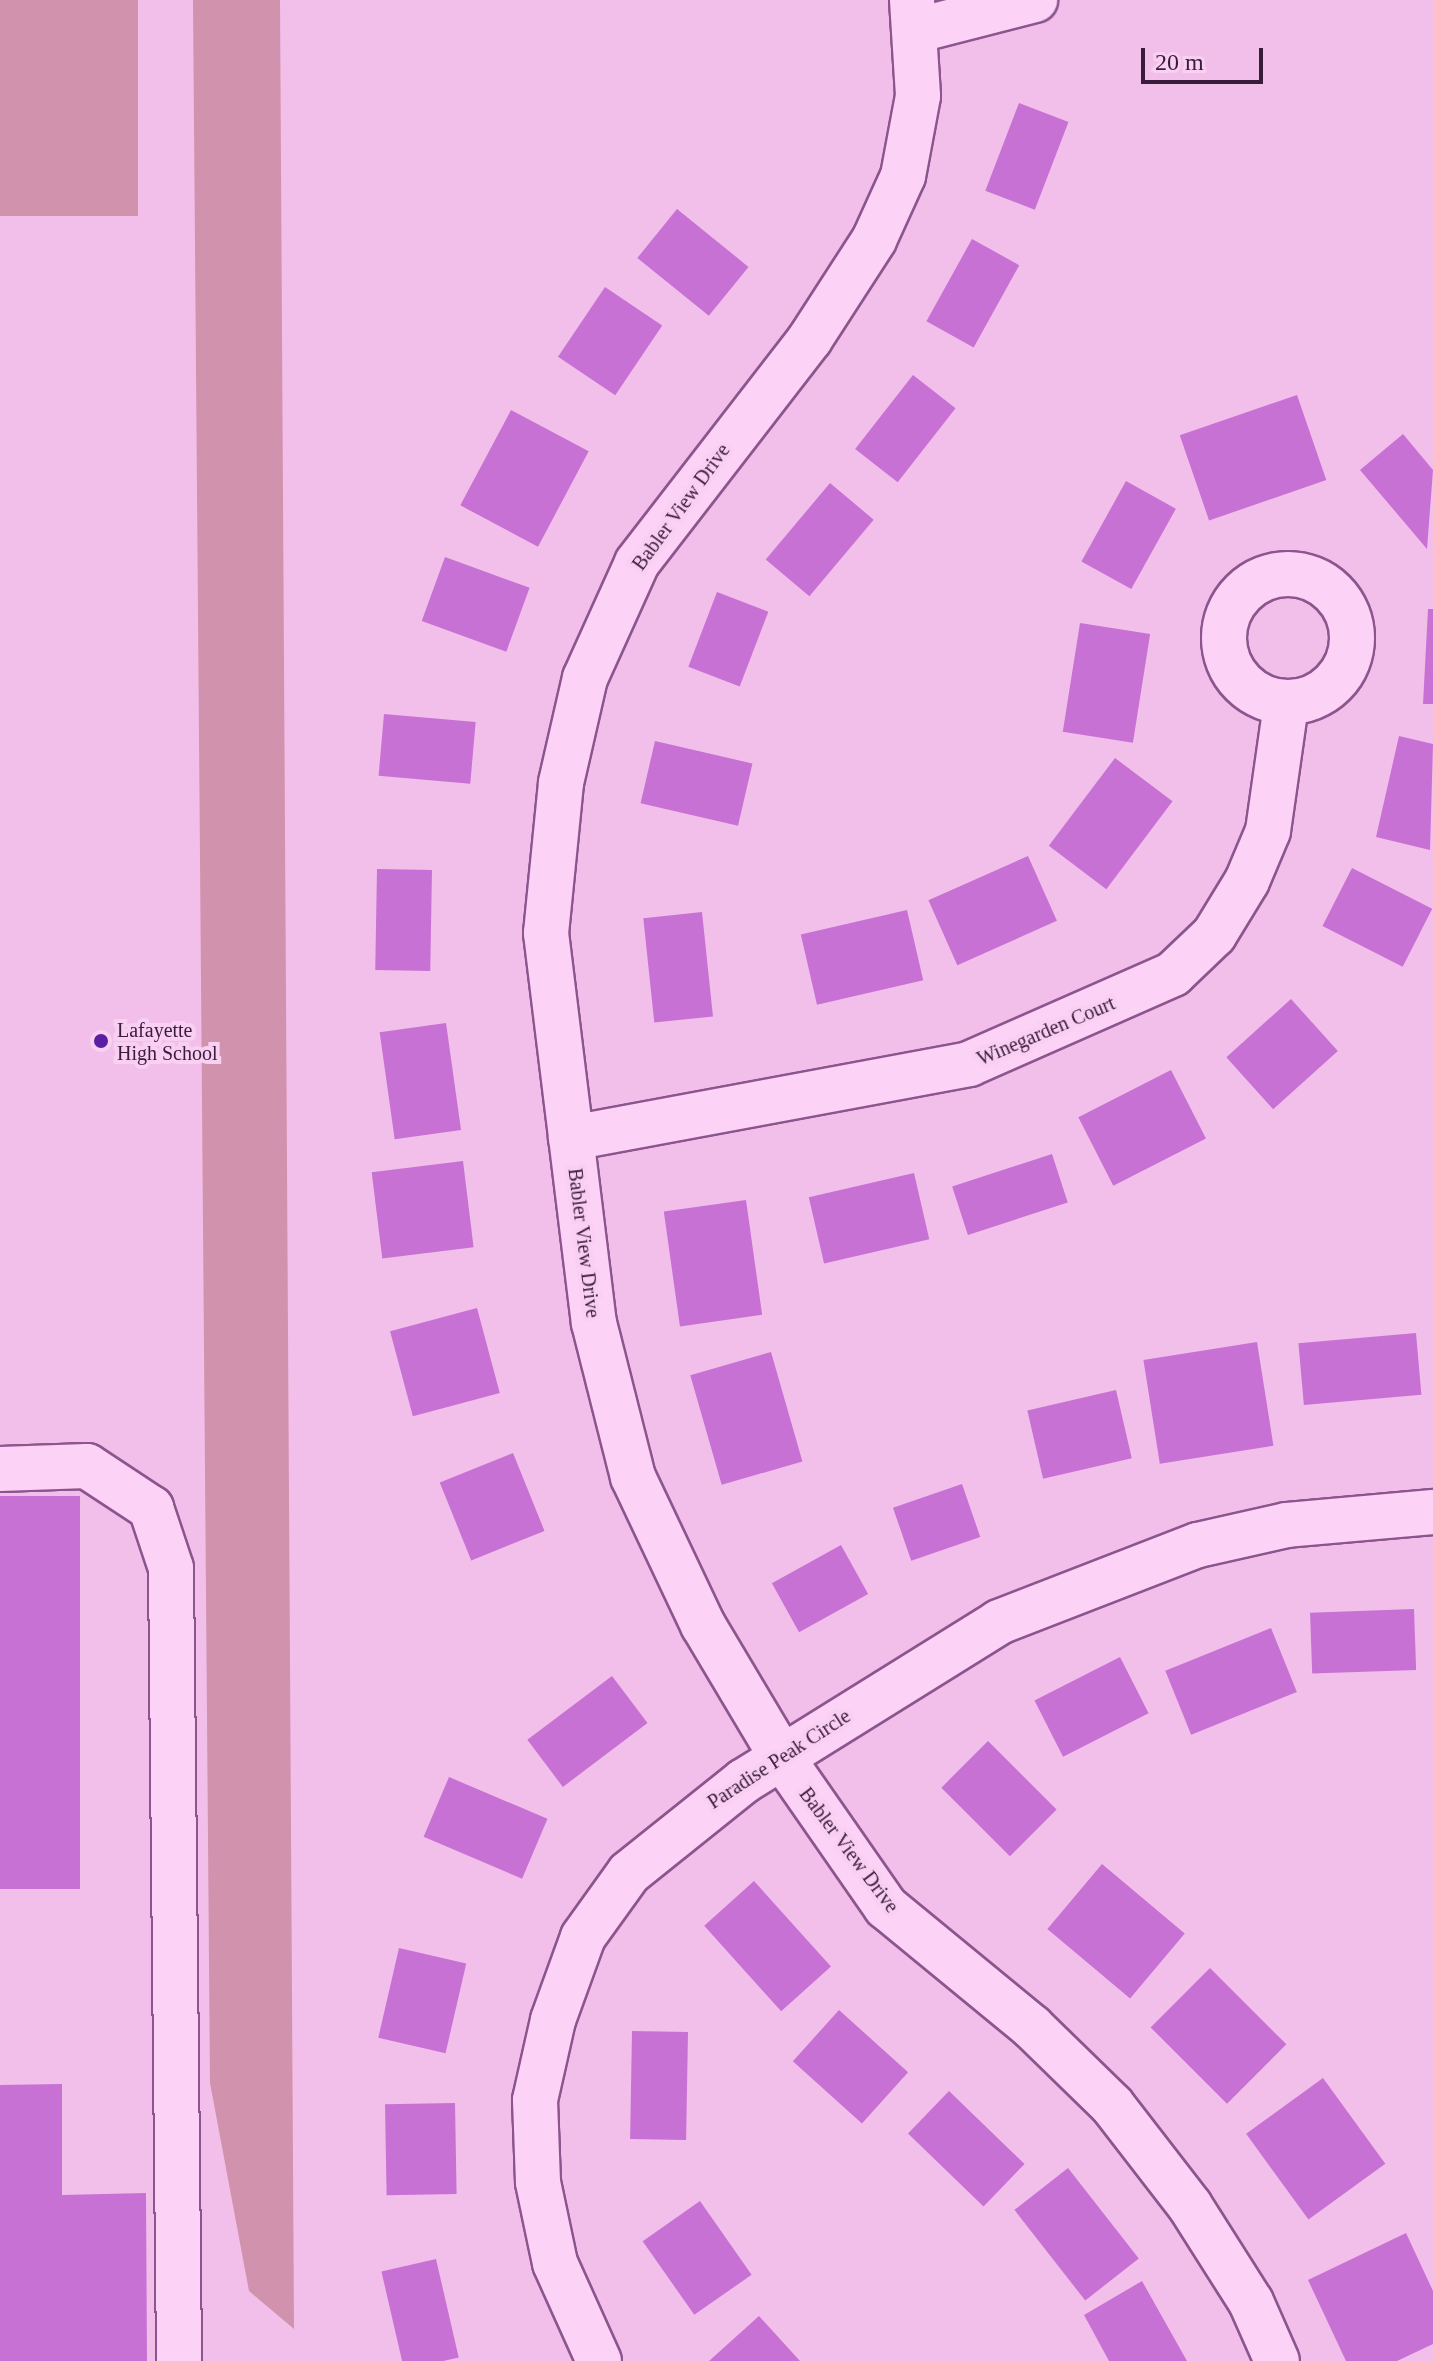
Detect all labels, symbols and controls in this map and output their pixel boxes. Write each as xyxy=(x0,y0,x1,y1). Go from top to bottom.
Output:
scale bar xyxy=(1145,32,1267,82)
text: 20 m xyxy=(1155,49,1204,75)
street label: Babler View Drive xyxy=(627,439,735,575)
street label: Winegarden Court xyxy=(973,991,1119,1071)
place label: Lafayette High School xyxy=(117,1018,218,1065)
marker: Lafayette High School xyxy=(92,1032,110,1050)
street label: Babler View Drive xyxy=(563,1167,605,1319)
street label: Paradise Peak Circle xyxy=(703,1704,855,1814)
street label: Babler View Drive xyxy=(794,1782,904,1918)

